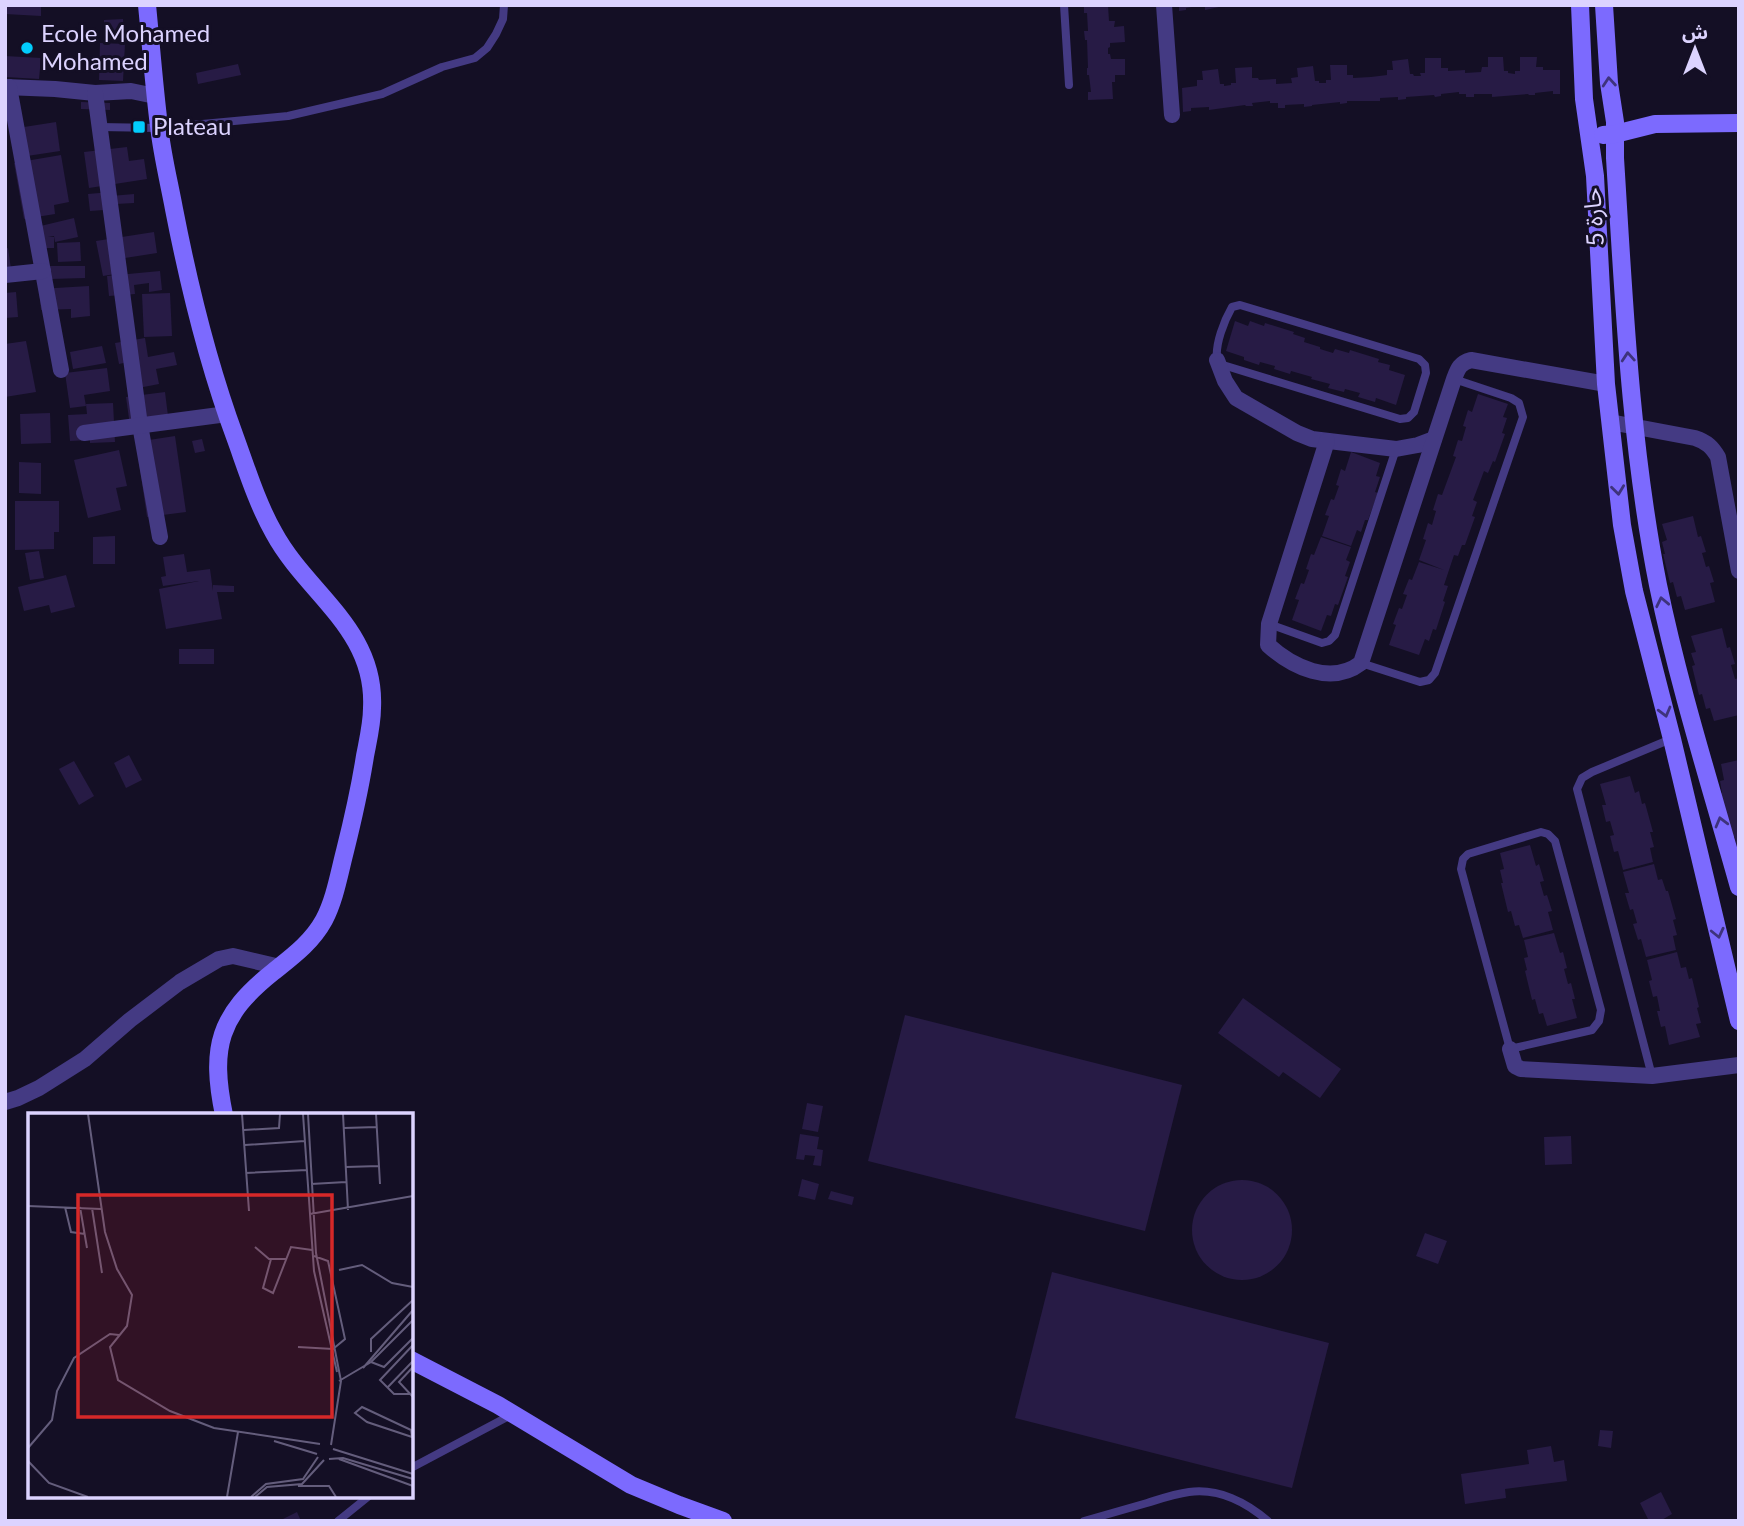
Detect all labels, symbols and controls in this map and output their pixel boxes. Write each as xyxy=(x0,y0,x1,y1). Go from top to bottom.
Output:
north arrow xyxy=(1660,14,1730,84)
place label: Ecole Mohamed Mohamed xyxy=(41,18,210,75)
text: ش xyxy=(1682,20,1708,43)
marker: Ecole Mohamed Mohamed xyxy=(19,40,35,56)
one-way arrow xyxy=(1602,76,1617,87)
place label: Plateau xyxy=(153,111,231,140)
marker: Plateau xyxy=(131,119,147,135)
street label: حارة 5 xyxy=(1576,187,1610,247)
one-way arrow xyxy=(1621,352,1636,363)
one-way arrow xyxy=(1611,484,1626,495)
one-way arrow xyxy=(1656,596,1670,608)
one-way arrow xyxy=(1657,706,1671,718)
one-way arrow xyxy=(1714,816,1729,828)
one-way arrow xyxy=(1710,927,1724,939)
inset map xyxy=(28,1113,413,1498)

